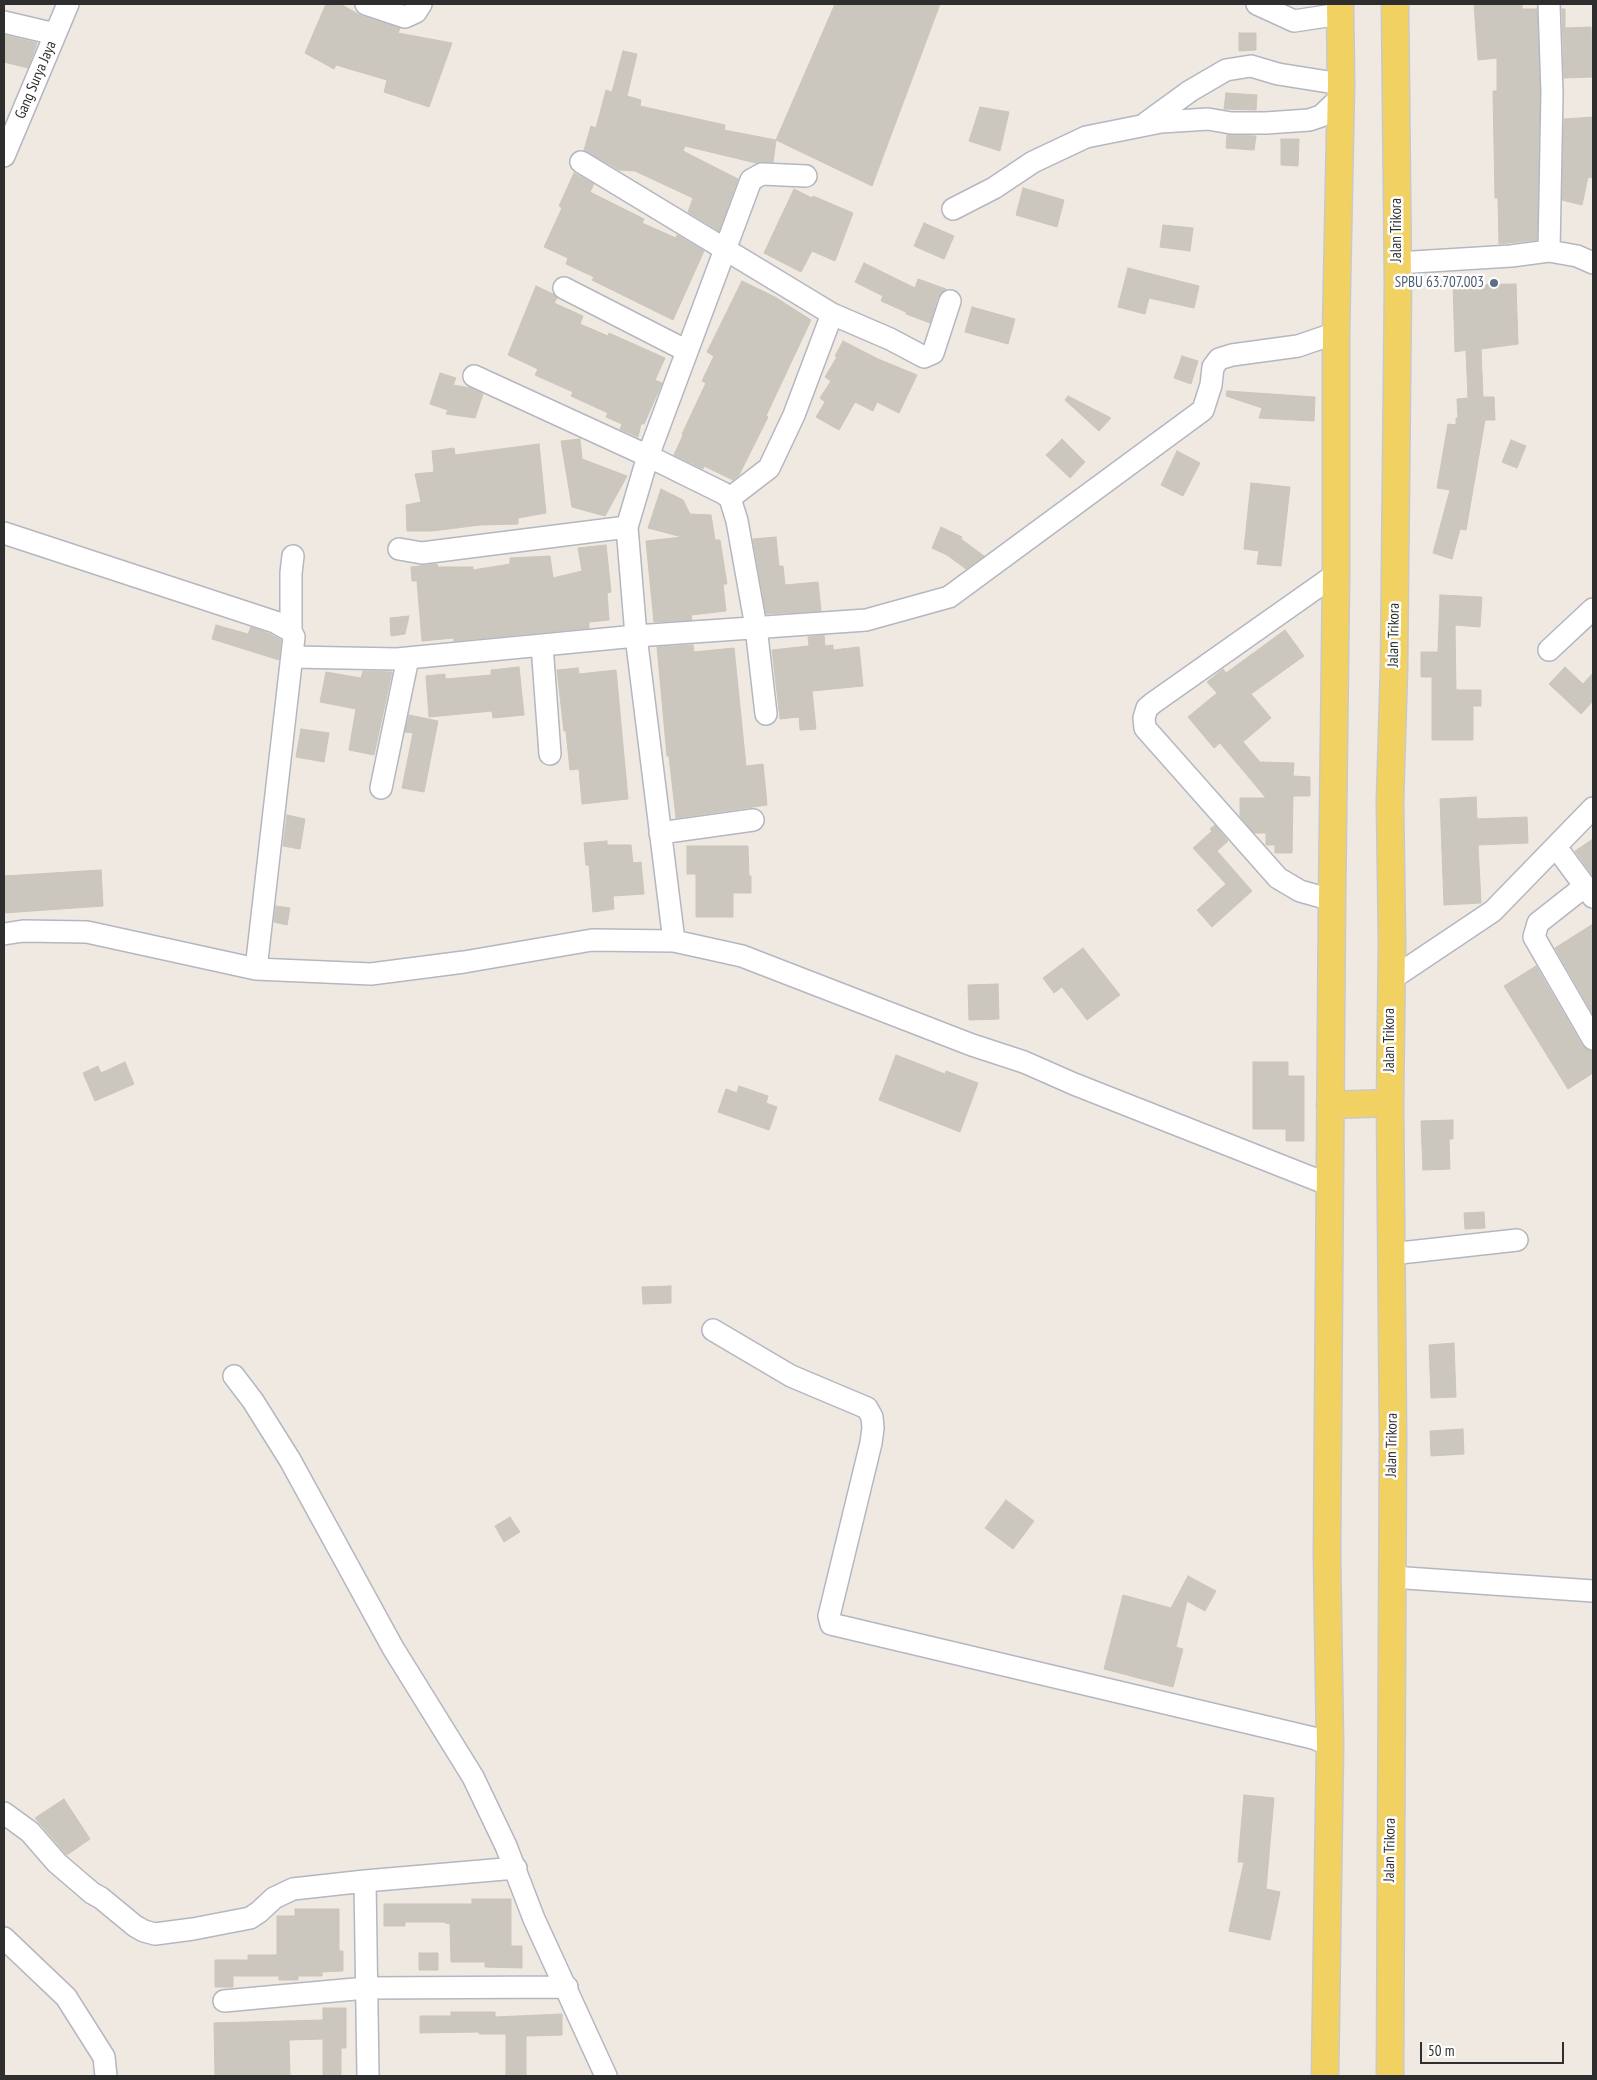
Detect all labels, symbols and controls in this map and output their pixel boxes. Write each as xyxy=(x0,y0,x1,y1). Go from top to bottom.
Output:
street label: Gang Surya Jaya xyxy=(12,38,60,122)
street label: Jalan Trikora xyxy=(1388,198,1406,262)
place label: SPBU 63.707.003 xyxy=(1395,274,1484,292)
marker: SPBU 63.707.003 xyxy=(1488,277,1500,289)
street label: Jalan Trikora xyxy=(1384,603,1404,667)
street label: Jalan Trikora xyxy=(1381,1008,1399,1072)
street label: Jalan Trikora xyxy=(1382,1413,1402,1477)
street label: Jalan Trikora xyxy=(1380,1818,1400,1882)
scale bar xyxy=(1422,2032,1566,2064)
text: 50 m xyxy=(1428,2041,1454,2060)

